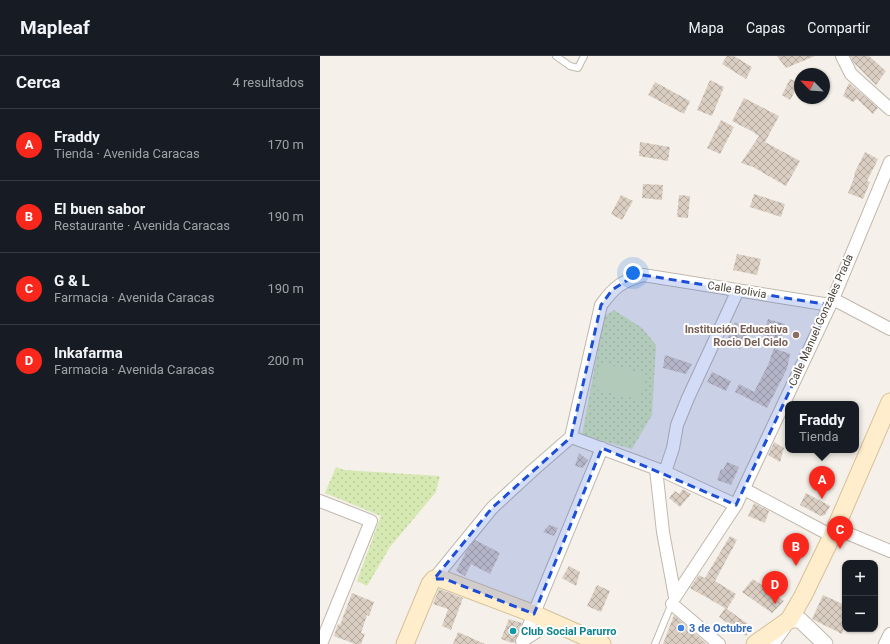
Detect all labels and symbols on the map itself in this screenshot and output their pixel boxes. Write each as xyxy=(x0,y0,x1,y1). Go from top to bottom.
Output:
north arrow xyxy=(794,68,830,104)
street label: Calle Manuel Gonzales Prada xyxy=(786,252,856,388)
your location xyxy=(623,263,643,283)
street label: Calle Bolivia xyxy=(707,279,767,301)
place label: Institución Educativa Rocio Del Cielo xyxy=(685,323,788,349)
marker: Institución Educativa Rocio Del Cielo xyxy=(791,330,801,340)
pin: A xyxy=(809,466,835,499)
pin: C xyxy=(827,516,853,549)
pin: B xyxy=(783,533,809,566)
pin: D xyxy=(762,571,788,604)
place label: 3 de Octubre xyxy=(689,622,752,635)
marker: 3 de Octubre xyxy=(676,623,686,633)
place label: Club Social Parurro xyxy=(521,625,617,638)
marker: Club Social Parurro xyxy=(508,626,518,636)

